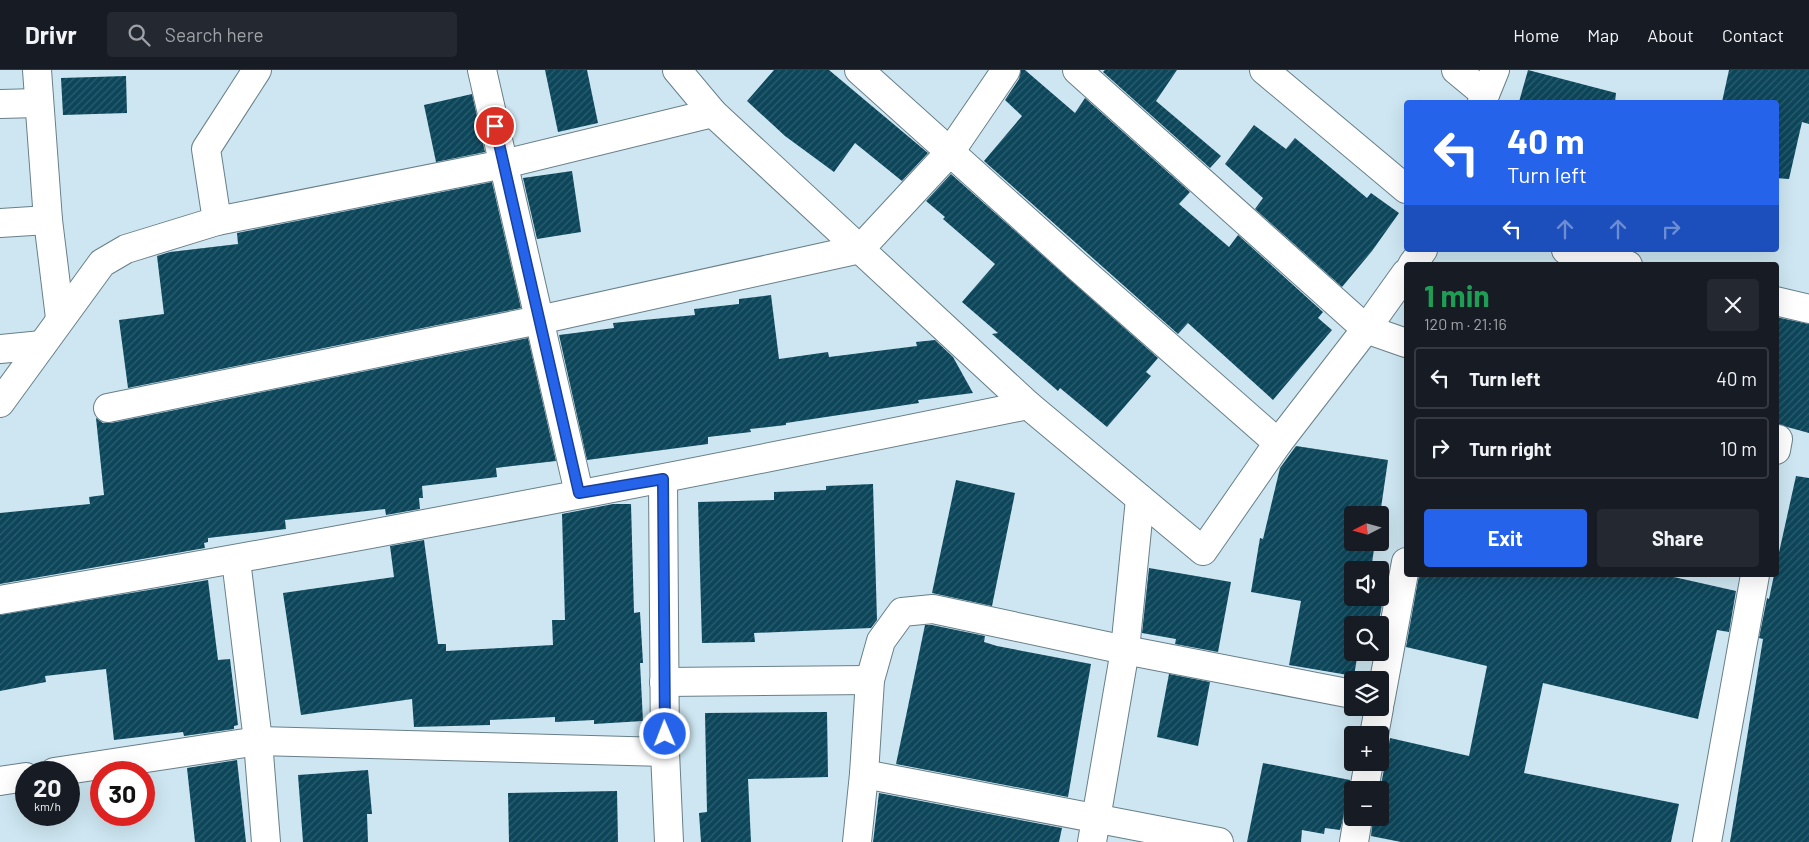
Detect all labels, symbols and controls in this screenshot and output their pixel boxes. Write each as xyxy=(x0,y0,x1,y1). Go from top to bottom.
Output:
search box xyxy=(107,12,457,57)
text: Drivr xyxy=(25,20,77,49)
icon: search xyxy=(125,21,153,49)
text: Search here xyxy=(165,23,264,46)
text: Home xyxy=(1513,24,1559,46)
text: Map xyxy=(1587,24,1619,46)
text: About xyxy=(1647,24,1694,46)
text: Contact xyxy=(1722,24,1784,46)
pin xyxy=(474,105,516,147)
icon: arrive xyxy=(481,112,509,140)
text: 40 m xyxy=(1507,119,1584,161)
icon: left xyxy=(1424,120,1489,185)
text: Turn left xyxy=(1507,161,1587,187)
icon: left xyxy=(1498,215,1526,243)
icon: ahead xyxy=(1551,215,1579,243)
icon: ahead xyxy=(1604,215,1632,243)
icon: right xyxy=(1657,215,1685,243)
text: 1 min xyxy=(1424,277,1490,313)
button: close xyxy=(1707,279,1759,331)
text: 120 m · 21:16 xyxy=(1424,314,1507,333)
icon: left xyxy=(1426,364,1454,392)
text: Turn left xyxy=(1469,367,1540,390)
text: 40 m xyxy=(1716,367,1757,390)
icon: right xyxy=(1426,434,1454,462)
text: Turn right xyxy=(1469,437,1551,460)
text: 10 m xyxy=(1720,437,1757,460)
north arrow xyxy=(1344,506,1389,551)
map controls xyxy=(1344,506,1389,826)
button: Exit xyxy=(1424,509,1587,567)
button: Share xyxy=(1597,509,1759,567)
button: sound xyxy=(1344,561,1389,606)
button: search xyxy=(1344,616,1389,661)
button: layers xyxy=(1344,671,1389,716)
position arrow xyxy=(638,707,690,759)
button: + xyxy=(1344,726,1389,771)
speed limit sign: 30 xyxy=(90,761,155,826)
text: 20 xyxy=(33,772,62,802)
button: − xyxy=(1344,781,1389,826)
text: km/h xyxy=(34,799,61,813)

